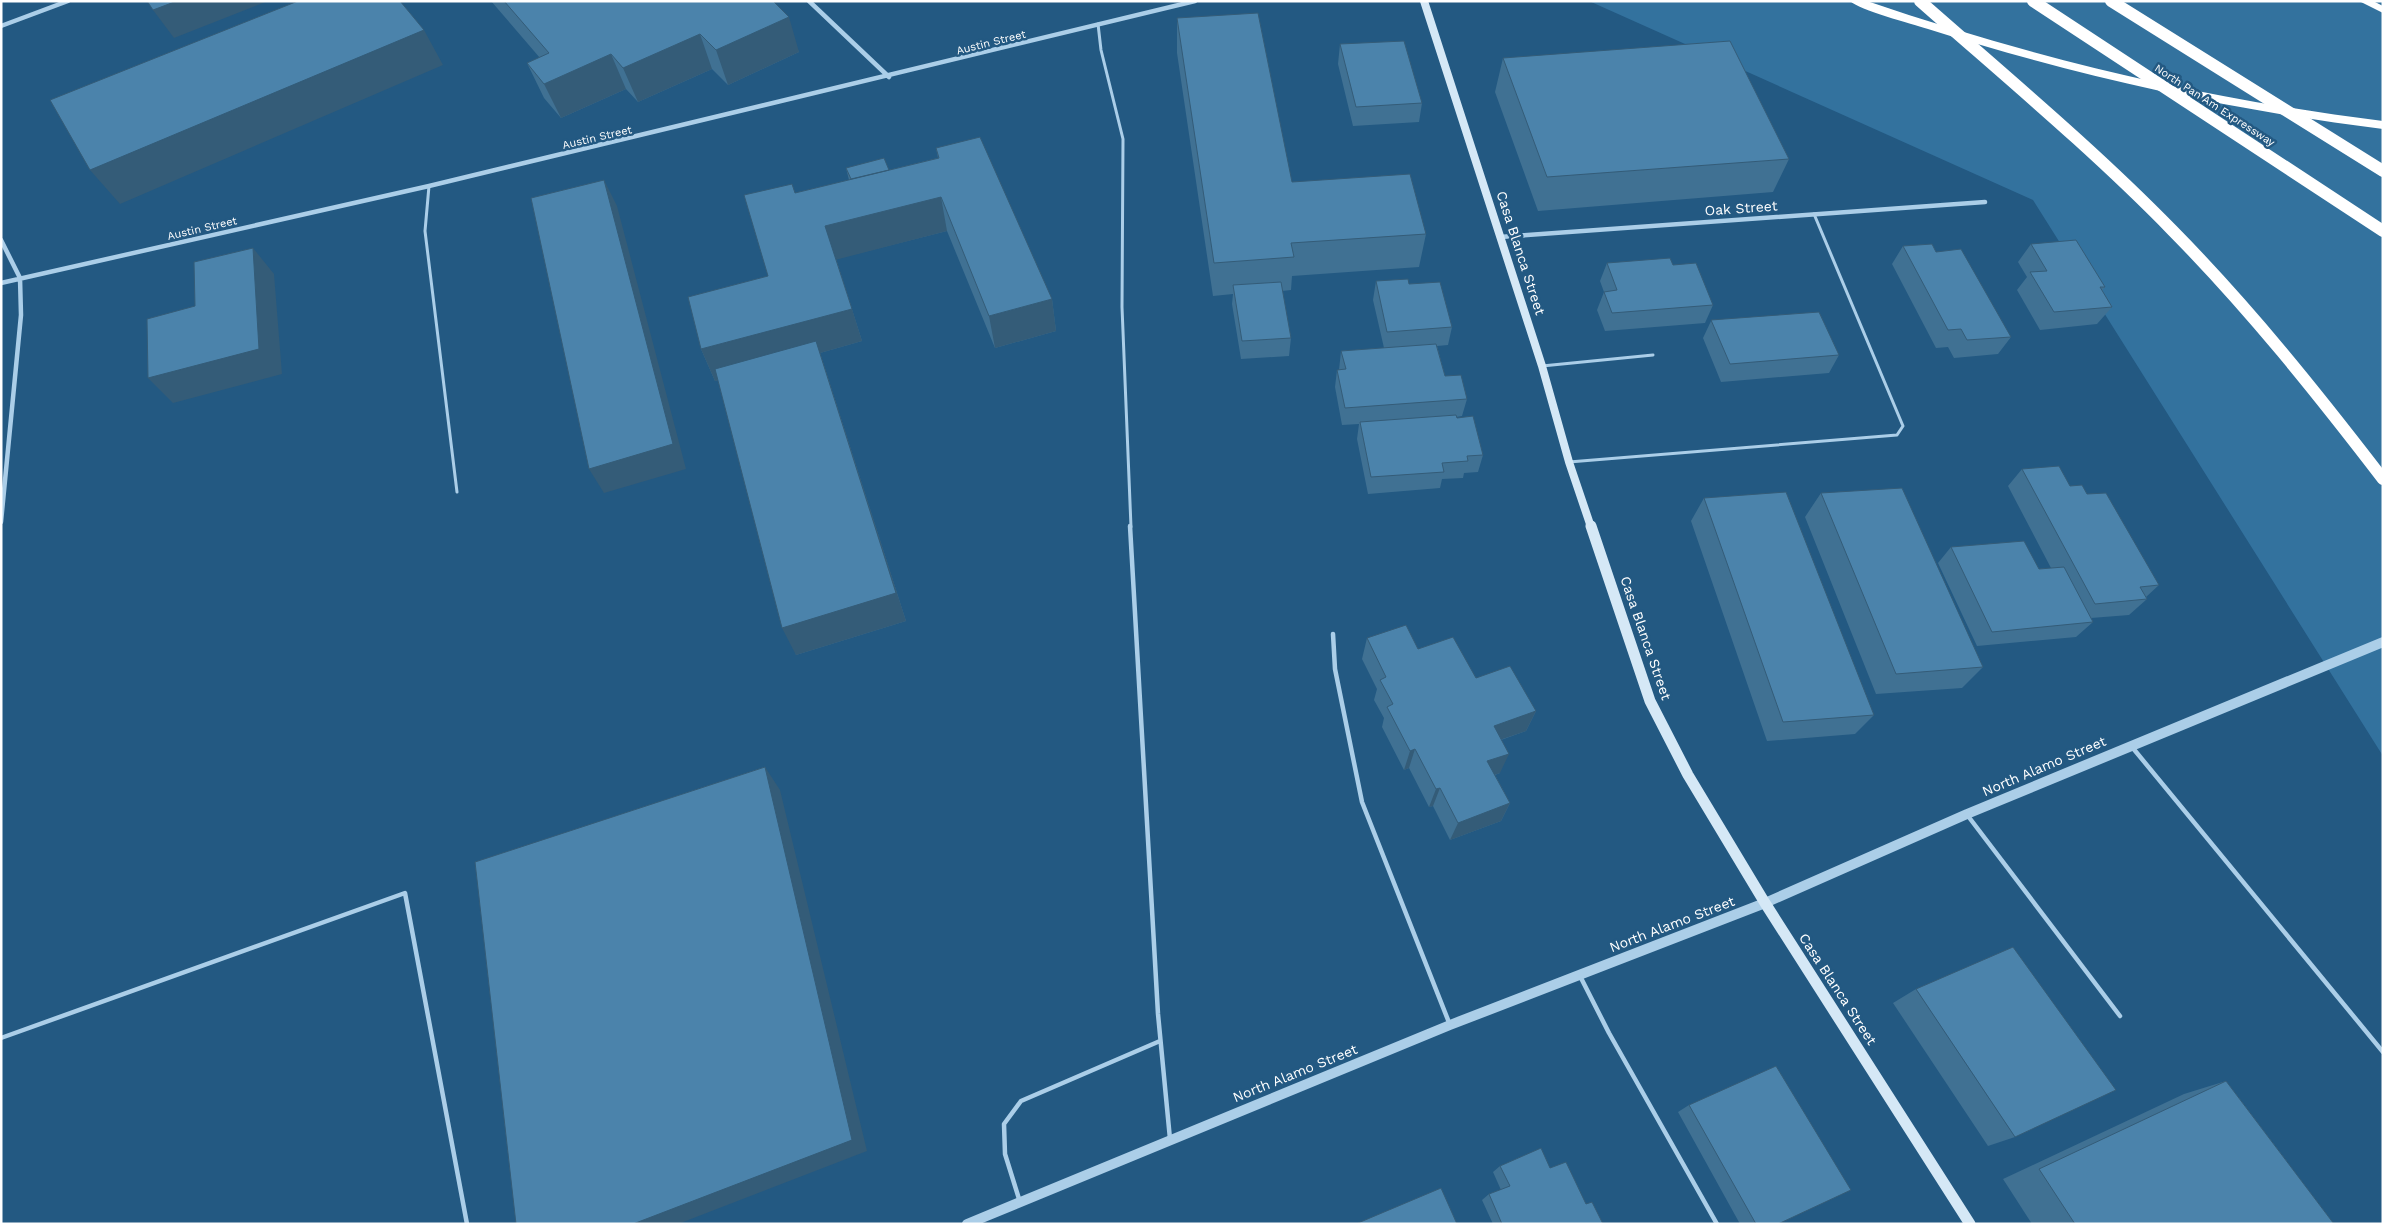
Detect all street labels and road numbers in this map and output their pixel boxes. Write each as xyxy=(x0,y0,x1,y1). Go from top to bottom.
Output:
street label: Austin Street xyxy=(955,28,1027,57)
street label: North Pan Am Expressway xyxy=(2152,62,2278,149)
street label: Austin Street xyxy=(561,123,634,152)
street label: Casa Blanca Street xyxy=(1493,189,1549,317)
street label: Oak Street xyxy=(1704,197,1778,219)
street label: Austin Street xyxy=(166,214,239,243)
street label: Casa Blanca Street xyxy=(1617,574,1675,702)
street label: North Alamo Street xyxy=(1980,733,2108,799)
street label: North Alamo Street xyxy=(1607,893,1737,955)
street label: Casa Blanca Street xyxy=(1796,930,1880,1048)
street label: North Alamo Street xyxy=(1230,1041,1360,1105)

